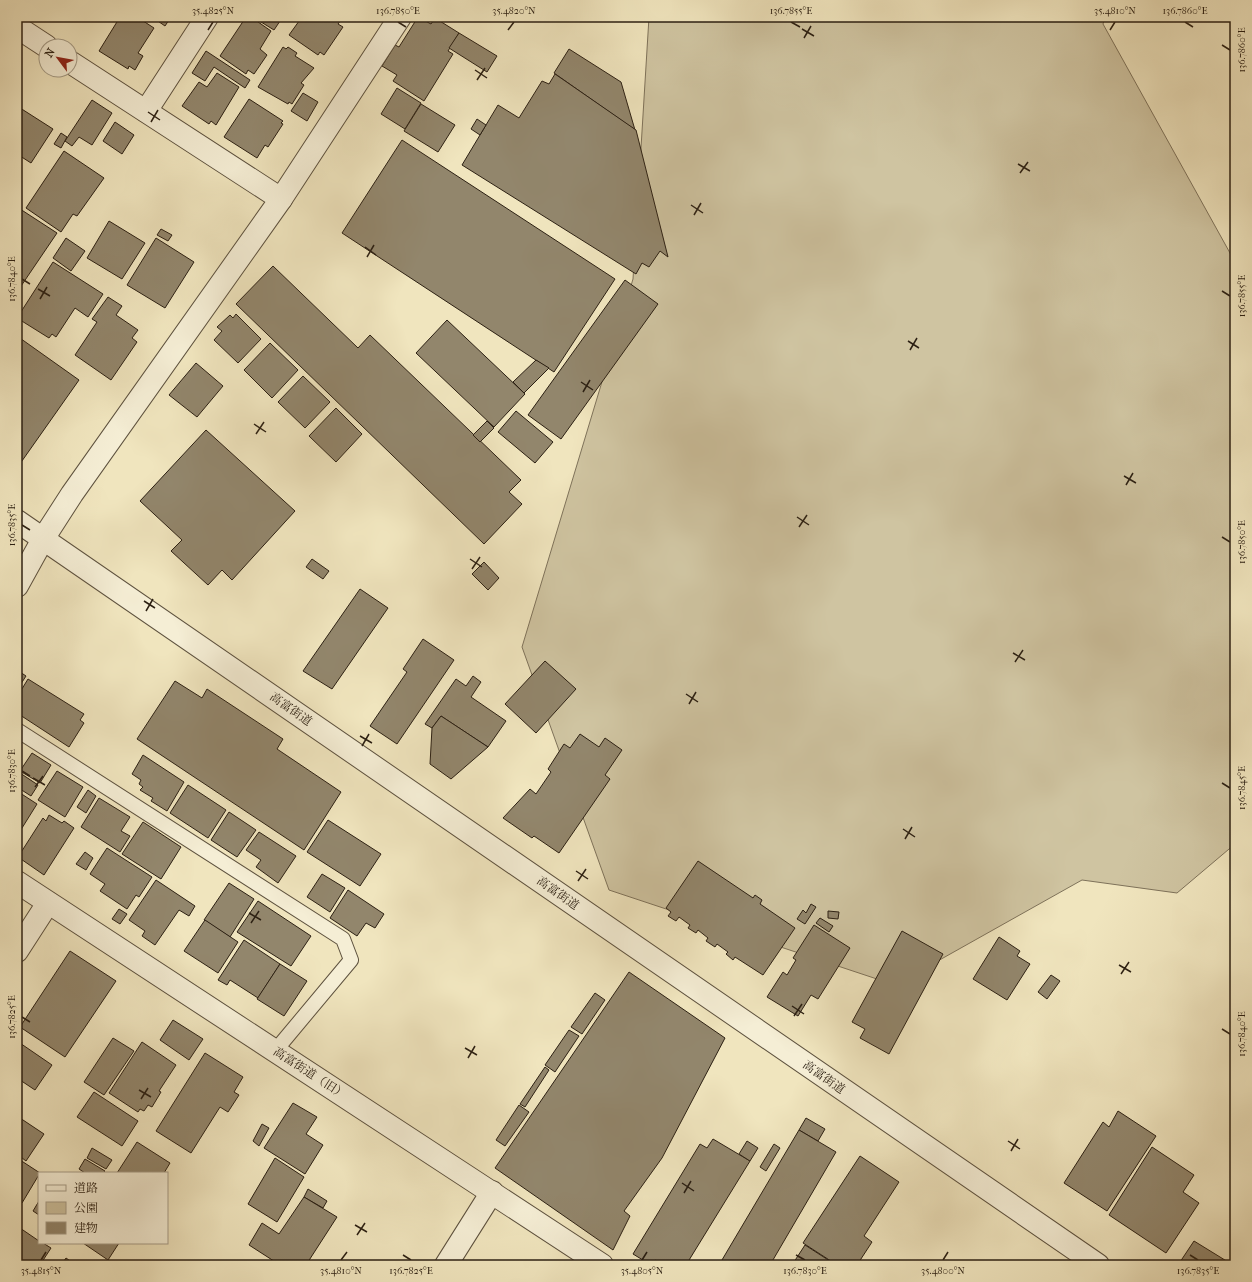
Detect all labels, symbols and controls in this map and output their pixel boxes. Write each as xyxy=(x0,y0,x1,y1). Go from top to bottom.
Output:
text: 35.4825°N xyxy=(192,5,235,17)
text: 136.7850°E xyxy=(376,5,420,17)
text: 35.4820°N xyxy=(492,5,536,17)
text: 136.7855°E xyxy=(770,5,812,17)
text: 35.4810°N xyxy=(1094,5,1136,17)
text: 136.7860°E xyxy=(1163,5,1208,17)
text: 136.7860°E xyxy=(1236,28,1248,73)
north arrow xyxy=(38,38,78,78)
text: N xyxy=(42,45,58,60)
text: 136.7840°E xyxy=(6,256,18,302)
text: 136.7855°E xyxy=(1236,275,1248,317)
text: 136.7835°E xyxy=(6,504,18,546)
text: 136.7850°E xyxy=(1236,520,1248,564)
street label: 高富街道 xyxy=(267,689,315,729)
text: 136.7830°E xyxy=(6,749,18,793)
text: 136.7845°E xyxy=(1236,766,1248,810)
street label: 高富街道 xyxy=(534,873,582,913)
text: 136.7825°E xyxy=(6,995,18,1039)
text: 136.7840°E xyxy=(1236,1011,1248,1057)
street label: 高富街道（旧） xyxy=(271,1044,349,1102)
street label: 高富街道 xyxy=(800,1057,848,1097)
legend xyxy=(38,1172,168,1244)
text: 道路 xyxy=(74,1181,98,1195)
text: 公園 xyxy=(74,1201,98,1215)
text: 建物 xyxy=(74,1221,98,1235)
text: 35.4815°N xyxy=(21,1265,62,1277)
text: 35.4810°N xyxy=(320,1265,362,1277)
text: 136.7825°E xyxy=(389,1265,433,1277)
text: 35.4805°N xyxy=(621,1265,664,1277)
text: 136.7830°E xyxy=(783,1265,827,1277)
text: 35.4800°N xyxy=(921,1265,965,1277)
text: 136.7835°E xyxy=(1177,1265,1219,1277)

